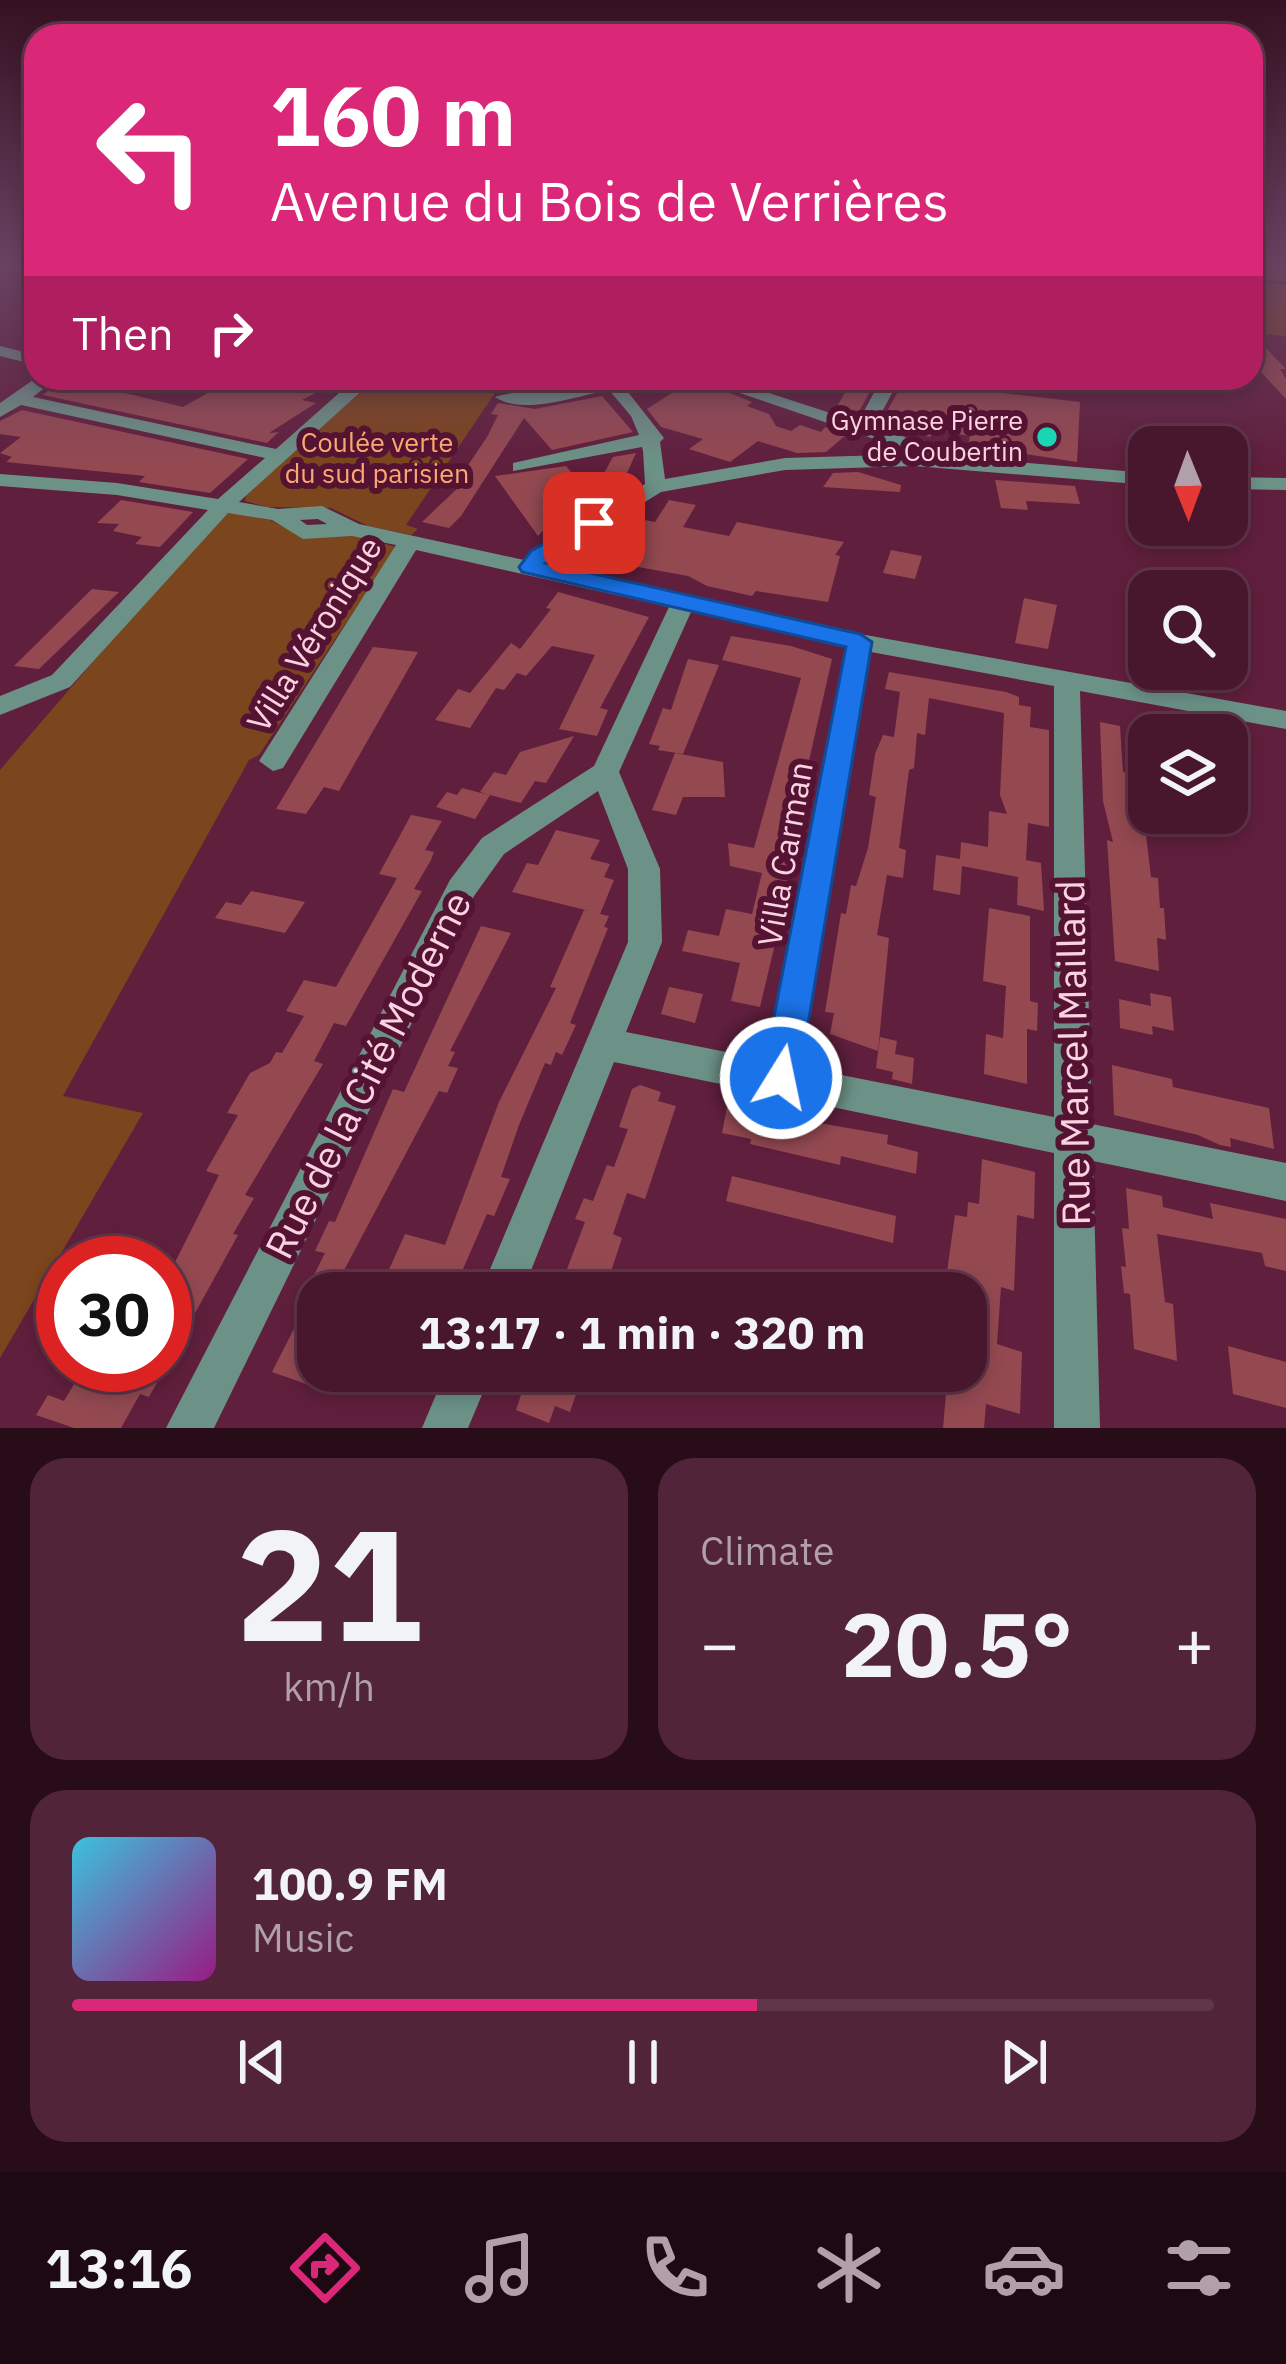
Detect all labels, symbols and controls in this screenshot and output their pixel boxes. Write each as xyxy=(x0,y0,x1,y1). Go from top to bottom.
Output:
text: 160 m xyxy=(270,60,516,169)
icon: left xyxy=(72,72,228,228)
text: Avenue du Bois de Verrières xyxy=(270,166,949,236)
icon: right xyxy=(198,300,264,366)
text: Then xyxy=(72,304,174,362)
place label: Gymnase Pierre de Coubertin xyxy=(831,402,1023,468)
park label: Coulée verte du sud parisien xyxy=(285,424,469,490)
marker: Gymnase Pierre de Coubertin xyxy=(1034,424,1060,450)
north arrow xyxy=(1128,426,1248,546)
map controls xyxy=(1128,426,1248,834)
pin xyxy=(543,472,645,574)
icon: arrive xyxy=(561,490,627,556)
street label: Villa Véronique xyxy=(236,528,391,739)
button: search xyxy=(1128,570,1248,690)
button: layers xyxy=(1128,714,1248,834)
street label: Villa Carman xyxy=(747,758,822,950)
street label: Rue Marcel Maillard xyxy=(1044,880,1101,1226)
street label: Rue de la Cité Moderne xyxy=(253,883,482,1267)
position arrow xyxy=(718,1015,844,1141)
speed limit sign: 30 xyxy=(36,1236,192,1392)
text: 13:17 · 1 min · 320 m xyxy=(419,1303,865,1361)
text: 21 xyxy=(235,1481,423,1684)
text: Climate xyxy=(700,1525,834,1576)
text: 20.5° xyxy=(841,1585,1073,1702)
text: − xyxy=(700,1600,740,1686)
text: + xyxy=(1174,1600,1214,1686)
text: km/h xyxy=(283,1661,375,1712)
text: 100.9 FM xyxy=(252,1854,448,1912)
text: Music xyxy=(252,1912,354,1963)
icon: previous xyxy=(229,2029,295,2095)
icon: pause xyxy=(610,2029,676,2095)
icon: next xyxy=(991,2029,1057,2095)
icon: directions xyxy=(283,2226,367,2310)
icon: music xyxy=(458,2226,542,2310)
icon: phone xyxy=(633,2226,717,2310)
icon: climate xyxy=(807,2226,891,2310)
icon: car xyxy=(982,2226,1066,2310)
icon: filters xyxy=(1157,2226,1241,2310)
text: 13:16 xyxy=(45,2233,193,2303)

